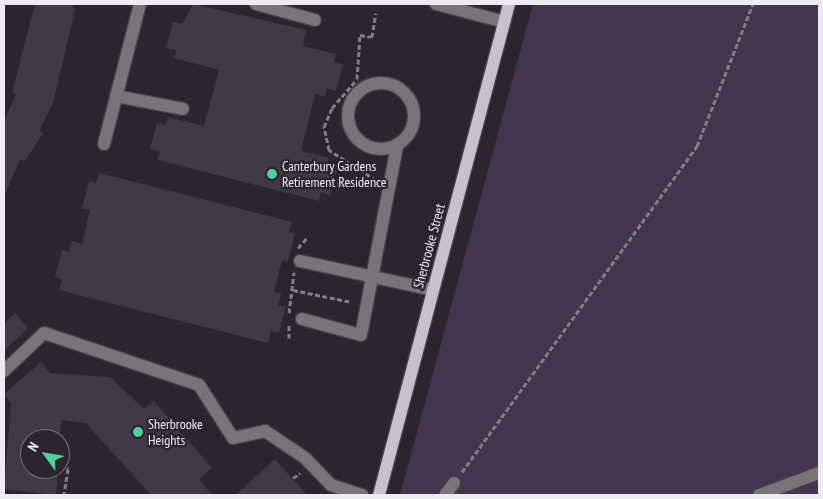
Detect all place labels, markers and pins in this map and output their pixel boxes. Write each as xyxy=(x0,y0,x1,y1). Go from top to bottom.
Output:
place label: Canterbury Gardens Retirement Residence xyxy=(282,158,387,190)
marker: Canterbury Gardens Retirement Residence xyxy=(266,168,278,180)
place label: Sherbrooke Heights xyxy=(148,416,203,448)
marker: Sherbrooke Heights xyxy=(132,426,144,438)

